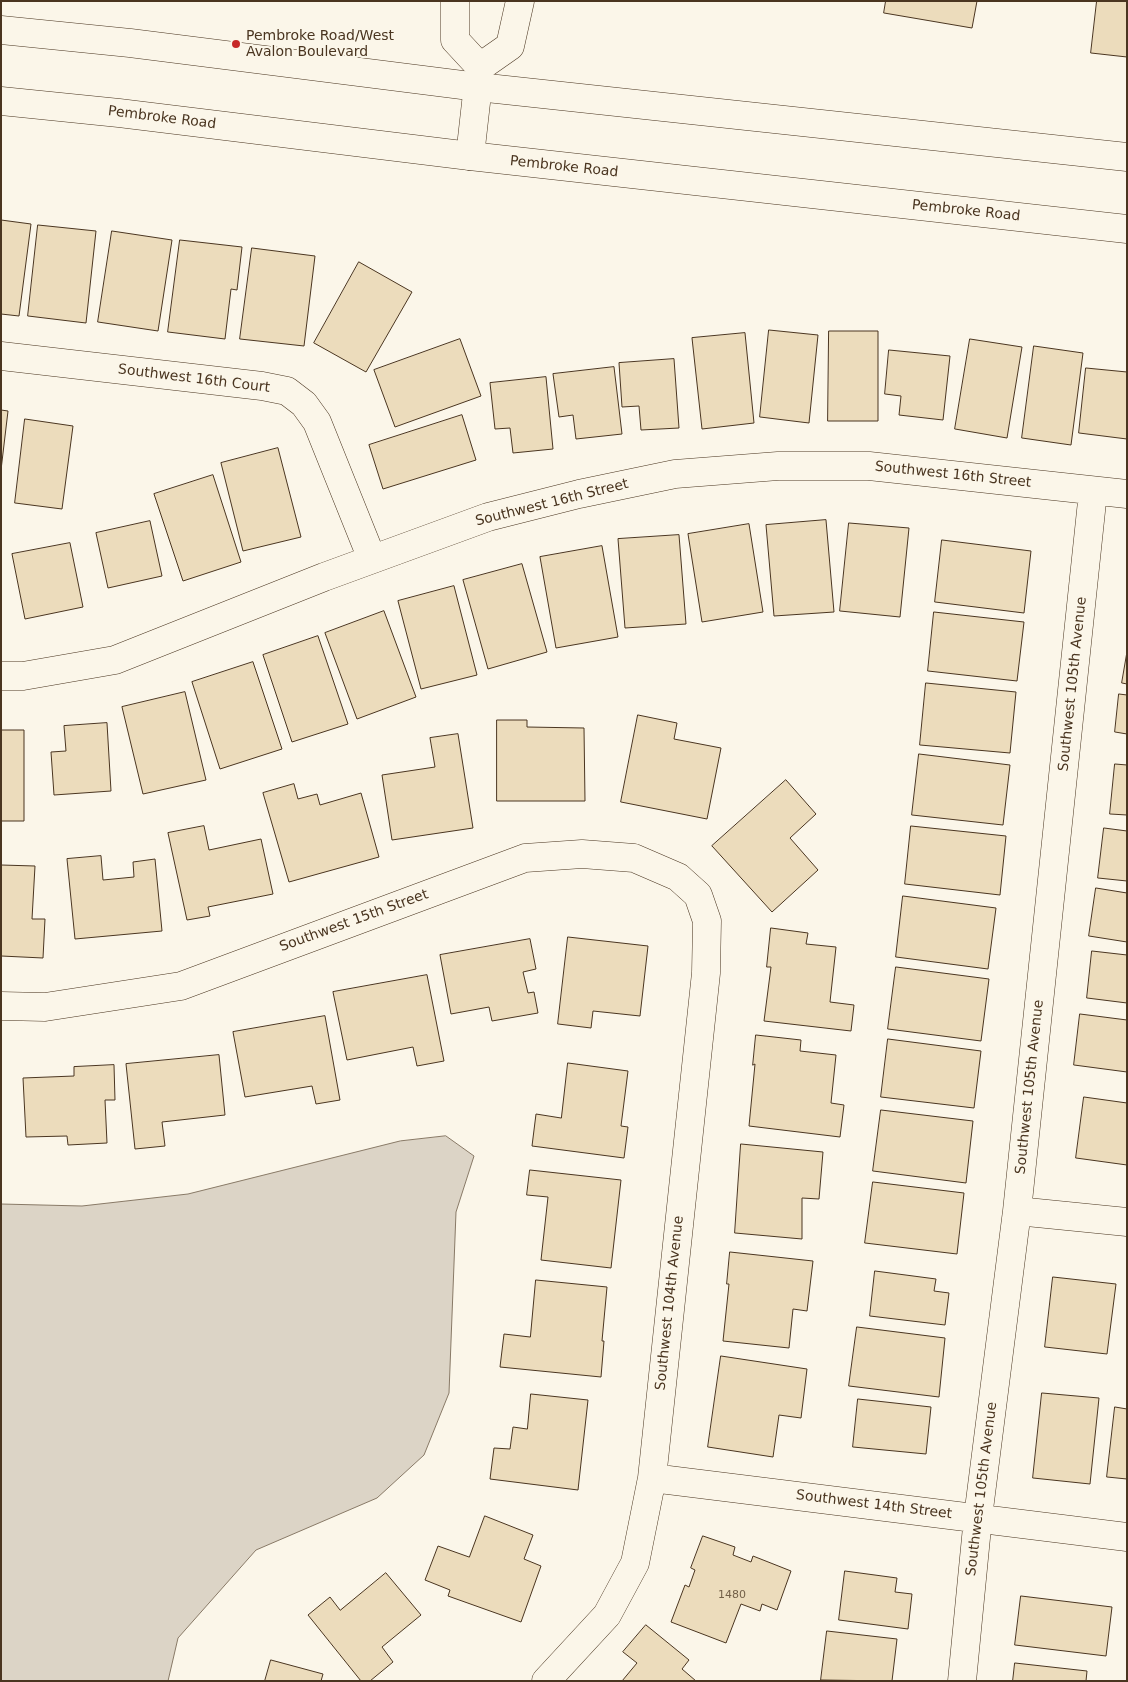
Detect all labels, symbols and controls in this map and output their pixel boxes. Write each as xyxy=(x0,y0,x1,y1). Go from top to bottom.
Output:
place label: Pembroke Road/West Avalon Boulevard xyxy=(246,28,394,60)
marker: Pembroke Road/West Avalon Boulevard xyxy=(230,38,242,50)
street label: Pembroke Road xyxy=(107,103,217,133)
street label: Pembroke Road xyxy=(509,153,619,181)
street label: Pembroke Road xyxy=(911,197,1021,225)
street label: Southwest 16th Court xyxy=(117,361,271,397)
street label: Southwest 16th Street xyxy=(874,458,1032,492)
street label: Southwest 16th Street xyxy=(474,476,630,530)
street label: Southwest 105th Avenue xyxy=(1055,596,1091,772)
street label: Southwest 15th Street xyxy=(277,886,431,956)
street label: Southwest 105th Avenue xyxy=(1012,999,1048,1175)
street label: Southwest 104th Avenue xyxy=(652,1215,688,1391)
street label: Southwest 105th Avenue xyxy=(963,1401,1001,1577)
street label: Southwest 14th Street xyxy=(795,1487,953,1523)
house number: 1480 xyxy=(718,1588,746,1602)

